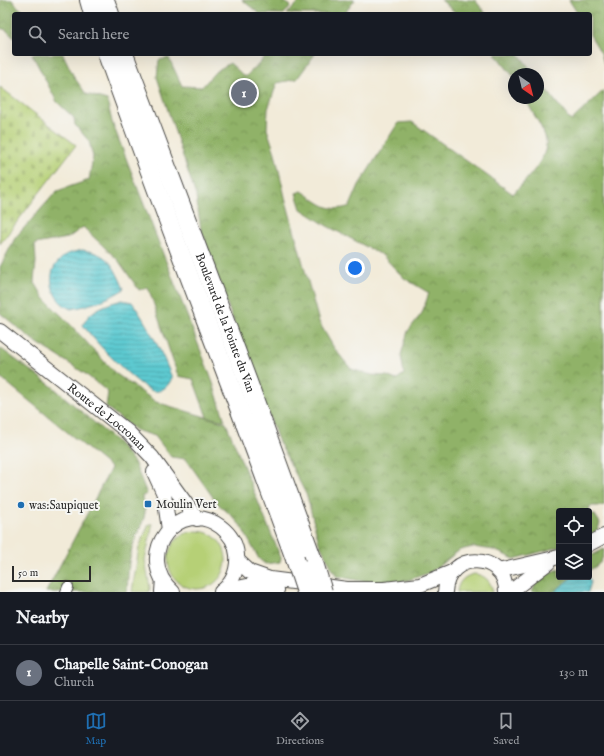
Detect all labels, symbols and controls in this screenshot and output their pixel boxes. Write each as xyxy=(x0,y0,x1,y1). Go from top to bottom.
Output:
search box xyxy=(12,12,592,56)
icon: search xyxy=(26,23,48,45)
text: Search here xyxy=(58,25,129,44)
north arrow xyxy=(508,68,544,104)
pin: 1 xyxy=(231,78,257,108)
street label: Boulevard de la Pointe du Van xyxy=(192,251,259,395)
your location xyxy=(345,258,365,278)
street label: Route de Locronan xyxy=(65,380,150,454)
place label: Moulin Vert xyxy=(156,497,217,512)
place label: was:Saupiquet xyxy=(29,498,98,514)
marker: Moulin Vert xyxy=(143,499,153,509)
marker: was:Saupiquet xyxy=(16,500,26,510)
map controls xyxy=(556,508,592,580)
button: locate xyxy=(556,508,592,544)
button: layers xyxy=(556,544,592,580)
scale bar xyxy=(12,564,91,583)
text: 50 m xyxy=(18,566,38,580)
text: Nearby xyxy=(16,608,69,629)
text: Chapelle Saint-Conogan xyxy=(54,655,208,674)
text: 1 xyxy=(27,664,31,681)
text: 130 m xyxy=(559,664,588,681)
text: Church xyxy=(54,674,94,691)
tab: Map xyxy=(85,710,107,748)
tab: Directions xyxy=(276,710,324,748)
tab: Saved xyxy=(493,710,519,748)

